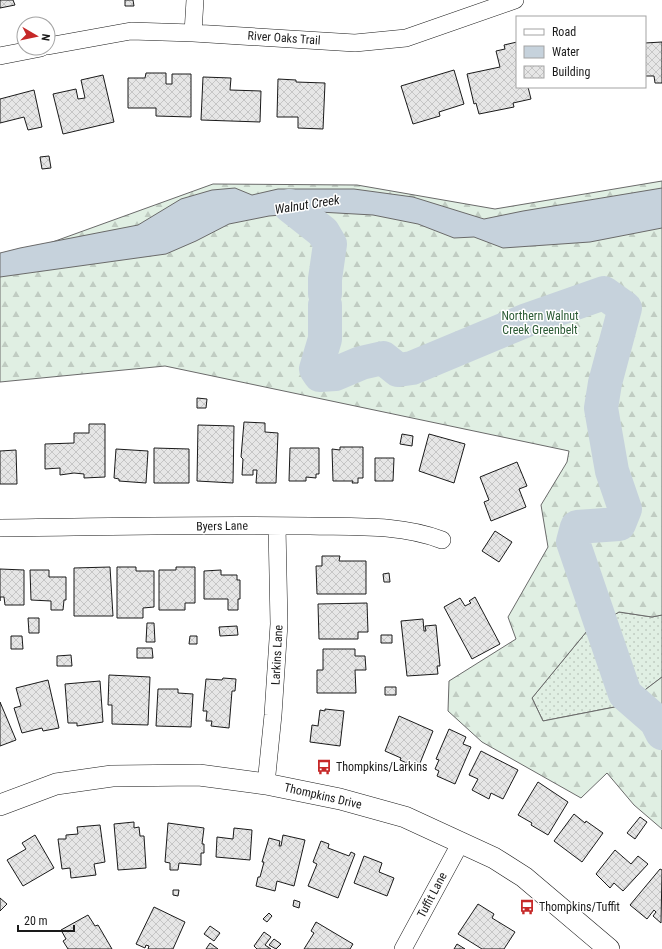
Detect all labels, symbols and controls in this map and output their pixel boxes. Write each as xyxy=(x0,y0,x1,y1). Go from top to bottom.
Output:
north arrow xyxy=(16,16,56,56)
legend xyxy=(516,16,646,88)
text: Road xyxy=(552,25,576,39)
street label: River Oaks Trail xyxy=(247,28,321,48)
text: N xyxy=(38,33,52,42)
text: Water xyxy=(552,45,580,59)
text: Building xyxy=(552,65,590,79)
water label: Walnut Creek xyxy=(274,192,341,217)
park label: Northern Walnut Creek Greenbelt xyxy=(501,309,579,337)
street label: Byers Lane xyxy=(196,519,248,533)
street label: Larkins Lane xyxy=(268,624,286,685)
bus stop icon: Thompkins/Larkins xyxy=(315,758,333,776)
place label: Thompkins/Larkins xyxy=(336,760,427,774)
street label: Thompkins Drive xyxy=(283,780,363,812)
street label: Tuffit Lane xyxy=(414,869,450,920)
bus stop icon: Thompkins/Tuffit xyxy=(518,898,536,916)
place label: Thompkins/Tuffit xyxy=(539,900,620,914)
scale bar xyxy=(18,907,74,933)
text: 20 m xyxy=(24,914,48,928)

